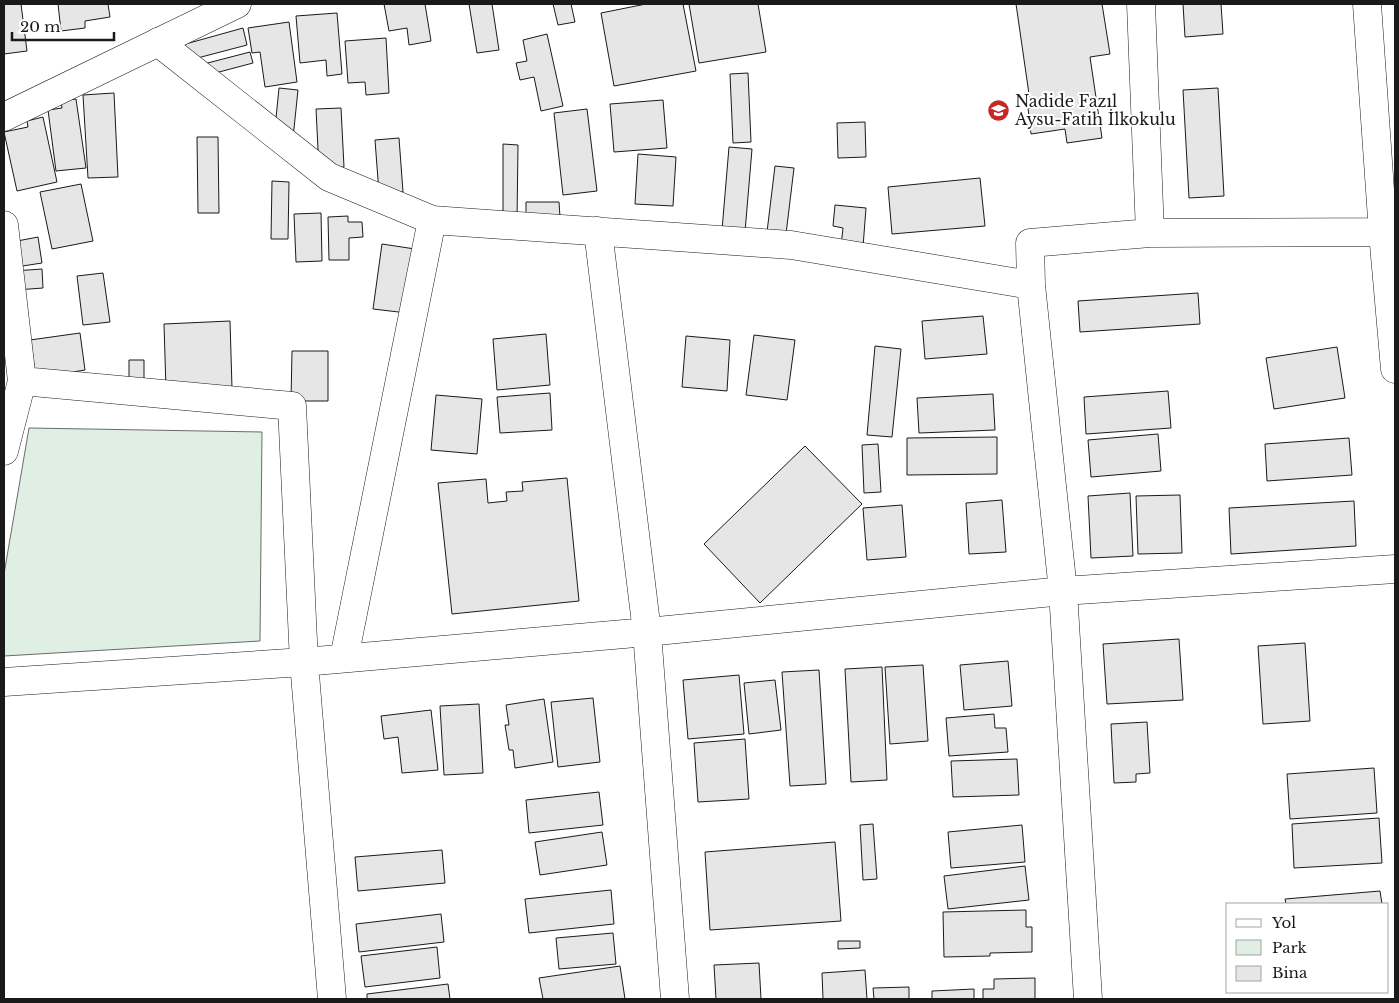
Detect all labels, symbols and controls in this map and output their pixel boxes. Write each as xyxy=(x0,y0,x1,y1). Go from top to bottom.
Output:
scale bar xyxy=(12,10,115,42)
text: 20 m xyxy=(20,17,60,36)
place label: Nadide Fazıl Aysu-Fatih İlkokulu xyxy=(1014,91,1176,129)
school or university icon: Nadide Fazıl Aysu-Fatih İlkokulu xyxy=(987,98,1011,122)
legend xyxy=(1226,903,1389,993)
text: Yol xyxy=(1271,913,1296,932)
text: Park xyxy=(1272,938,1308,957)
text: Bina xyxy=(1272,963,1308,982)

